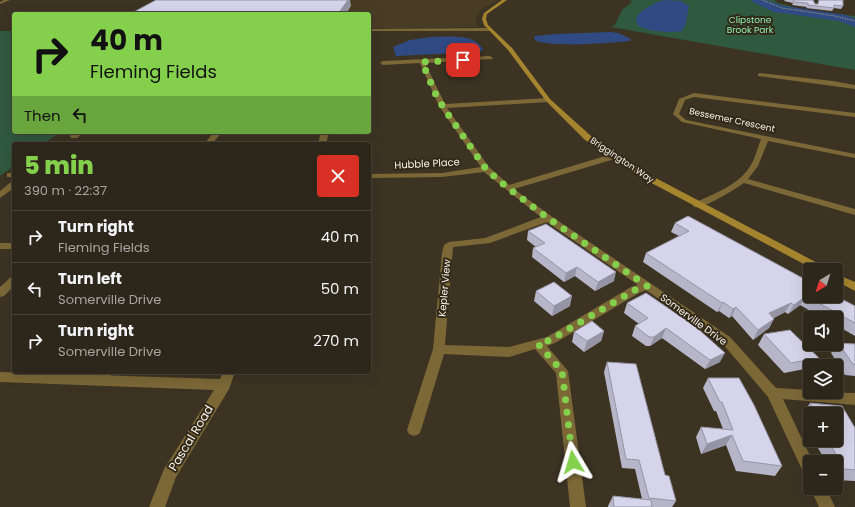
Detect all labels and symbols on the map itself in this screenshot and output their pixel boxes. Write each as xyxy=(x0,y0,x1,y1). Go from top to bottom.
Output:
park label: Clipstone Brook Park xyxy=(727,14,774,36)
pin xyxy=(446,43,480,77)
street label: Bessemer Crescent xyxy=(688,105,776,135)
street label: Briggington Way xyxy=(588,134,656,186)
street label: Hubble Place xyxy=(394,154,460,173)
street label: Kepler View xyxy=(435,258,455,317)
north arrow xyxy=(803,263,843,303)
street label: Somerville Drive xyxy=(657,290,730,349)
street label: Pascal Road xyxy=(164,402,217,474)
position arrow xyxy=(552,441,594,483)

